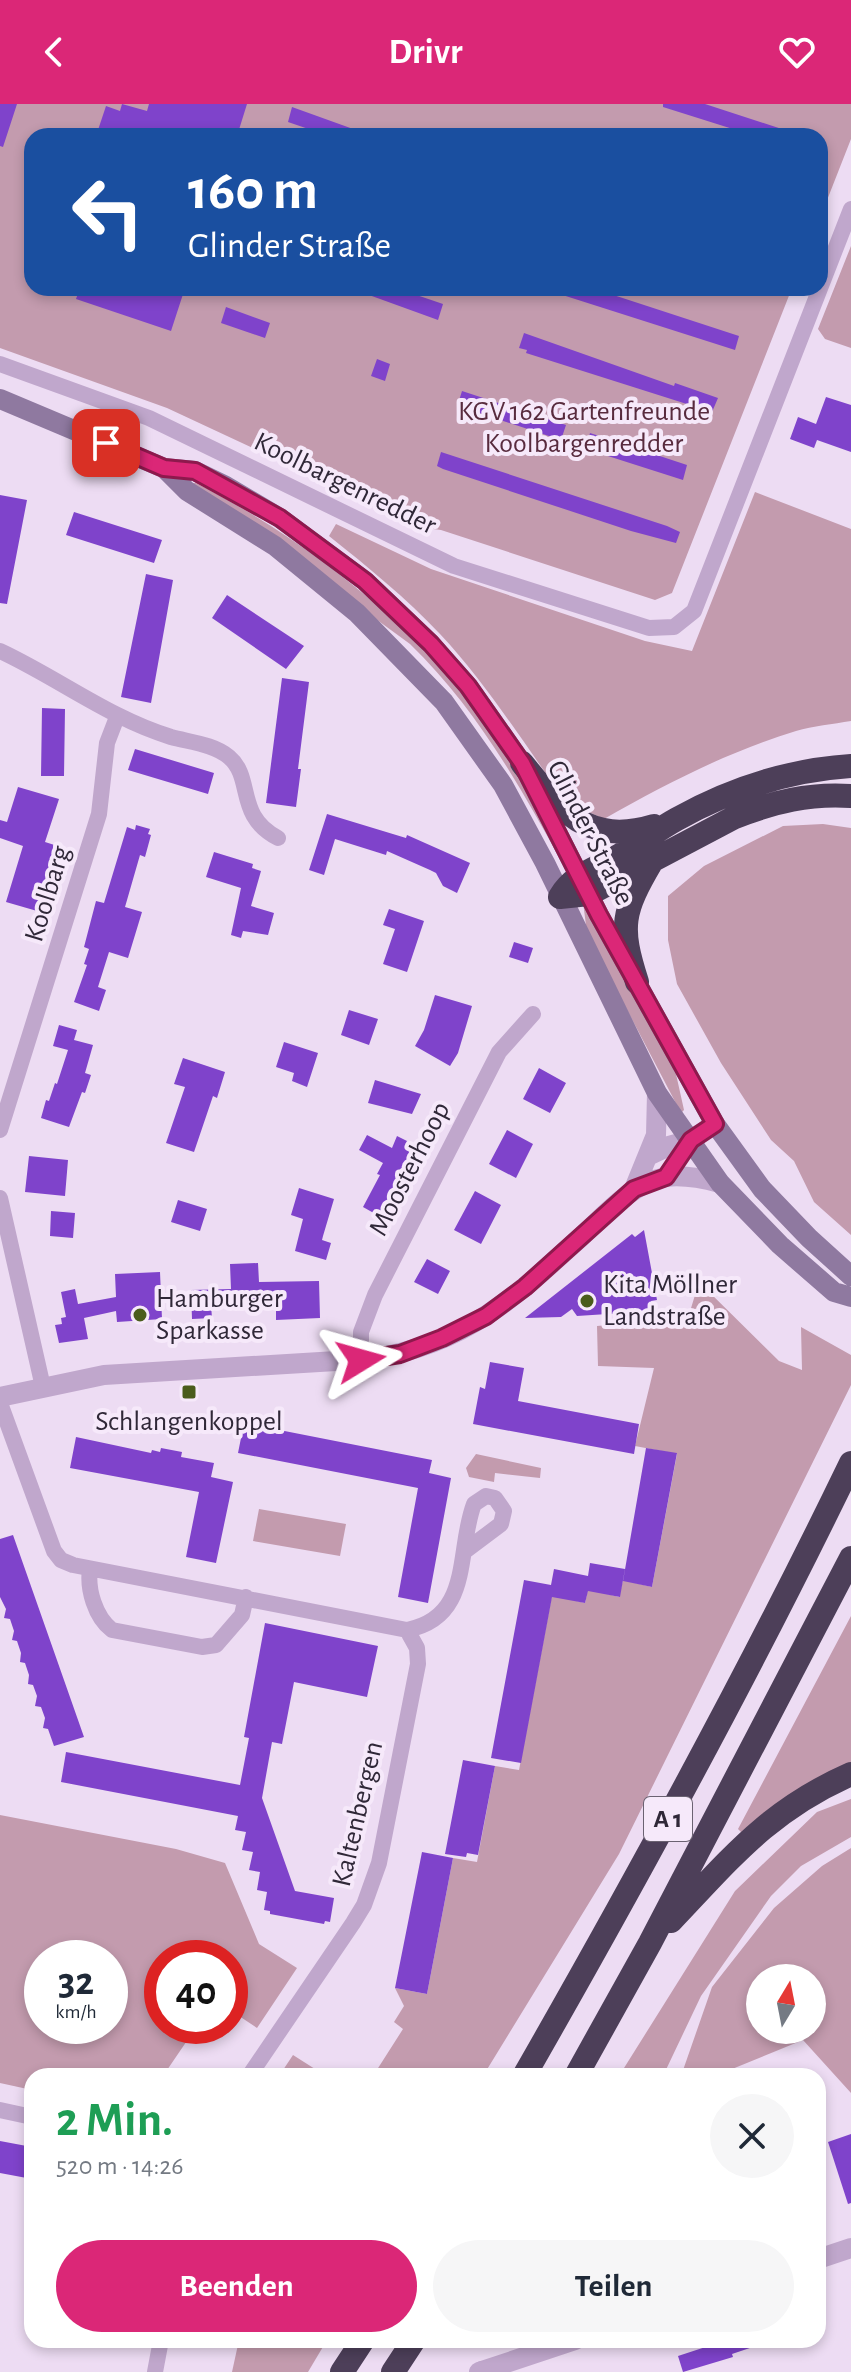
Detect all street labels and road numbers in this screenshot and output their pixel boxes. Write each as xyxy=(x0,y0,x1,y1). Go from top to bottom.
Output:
street label: Koolbargenredder xyxy=(250,428,440,540)
street label: Glinder Straße xyxy=(542,756,638,910)
street label: Koolbarg xyxy=(20,842,76,945)
street label: Moosterhoop xyxy=(364,1098,456,1240)
street label: Kaltenbergen xyxy=(328,1739,388,1889)
road number: A 1 xyxy=(644,1797,692,1841)

